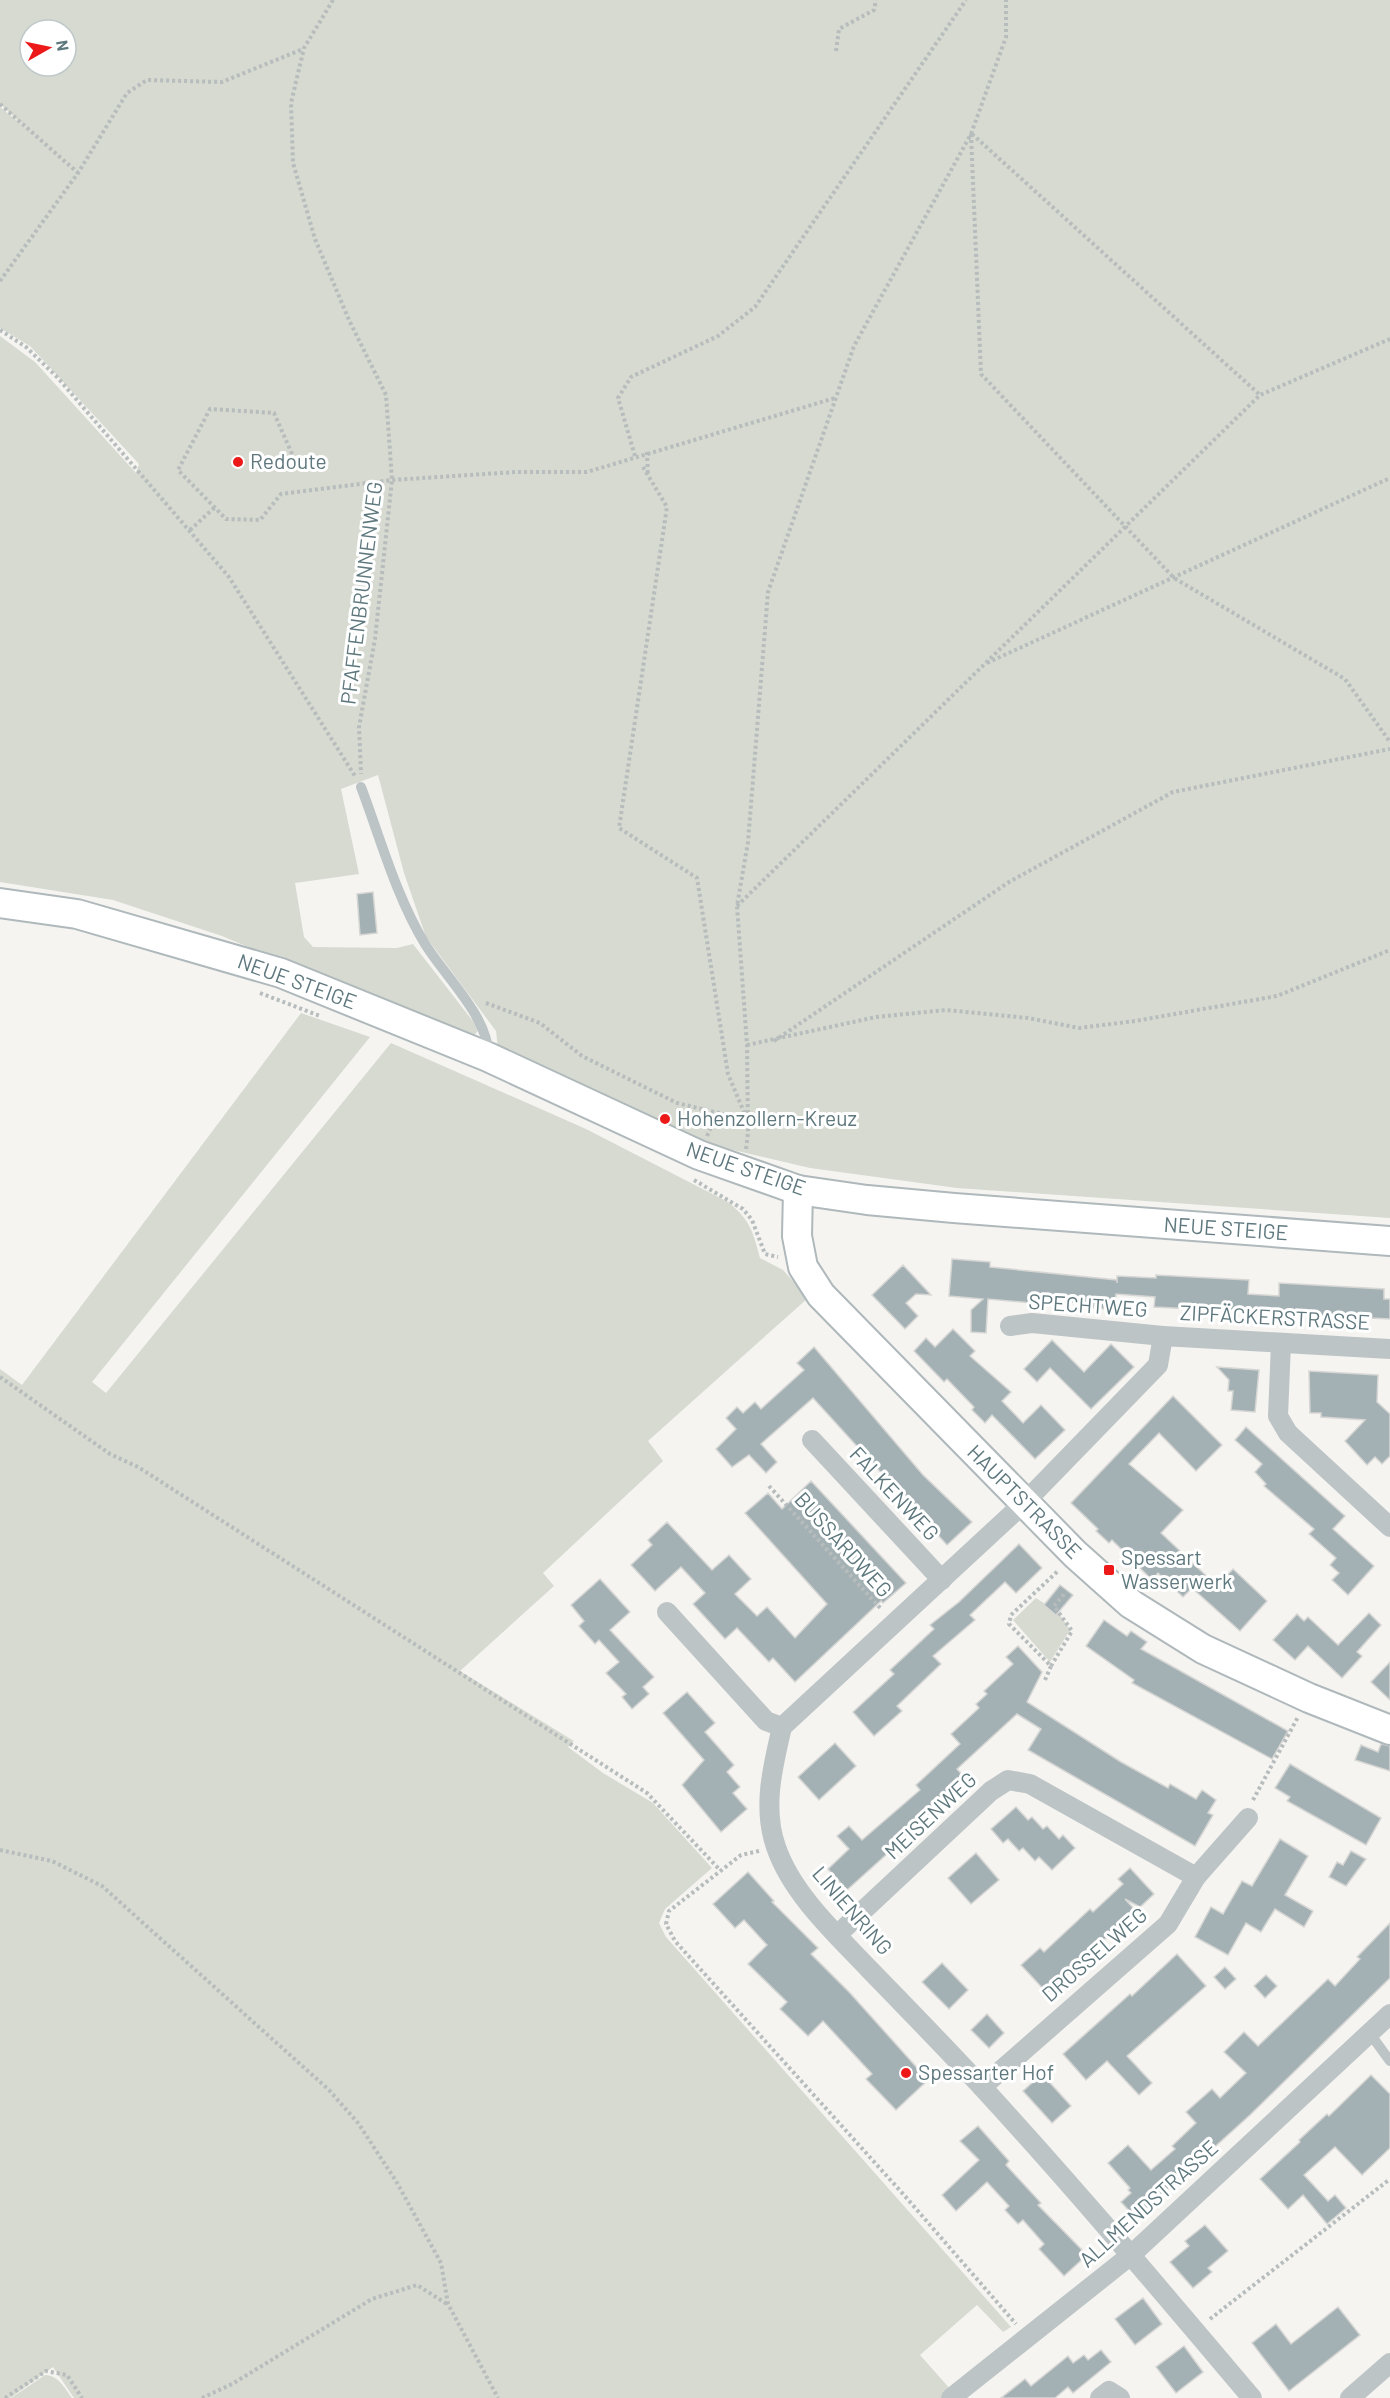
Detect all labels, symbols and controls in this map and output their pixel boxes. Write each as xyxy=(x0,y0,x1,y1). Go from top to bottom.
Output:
north arrow xyxy=(18,18,78,78)
text: N xyxy=(53,39,74,52)
place label: Redoute xyxy=(250,448,327,473)
marker: Redoute xyxy=(231,455,245,469)
street label: PFAFFENBRUNNENWEG xyxy=(334,480,387,706)
street label: NEUE STEIGE xyxy=(235,948,360,1014)
place label: Hohenzollern-Kreuz xyxy=(677,1105,857,1130)
marker: Hohenzollern-Kreuz xyxy=(658,1112,672,1126)
street label: NEUE STEIGE xyxy=(684,1135,809,1200)
street label: NEUE STEIGE xyxy=(1163,1211,1289,1244)
street label: SPECHTWEG xyxy=(1028,1288,1149,1321)
street label: ZIPFÄCKERSTRASSE xyxy=(1179,1299,1371,1334)
street label: HAUPTSTRASSE xyxy=(963,1439,1087,1563)
street label: FALKENWEG xyxy=(845,1441,945,1545)
street label: BUSSARDWEG xyxy=(790,1486,898,1602)
place label: Spessart Wasserwerk xyxy=(1121,1544,1233,1593)
marker: Spessart Wasserwerk xyxy=(1102,1563,1116,1577)
street label: MEISENWEG xyxy=(879,1766,981,1864)
street label: LINIENRING xyxy=(808,1861,898,1959)
street label: DROSSELWEG xyxy=(1036,1901,1152,2006)
place label: Spessarter Hof xyxy=(918,2059,1054,2084)
marker: Spessarter Hof xyxy=(899,2066,913,2080)
street label: ALLMENDSTRASSE xyxy=(1074,2134,1222,2272)

